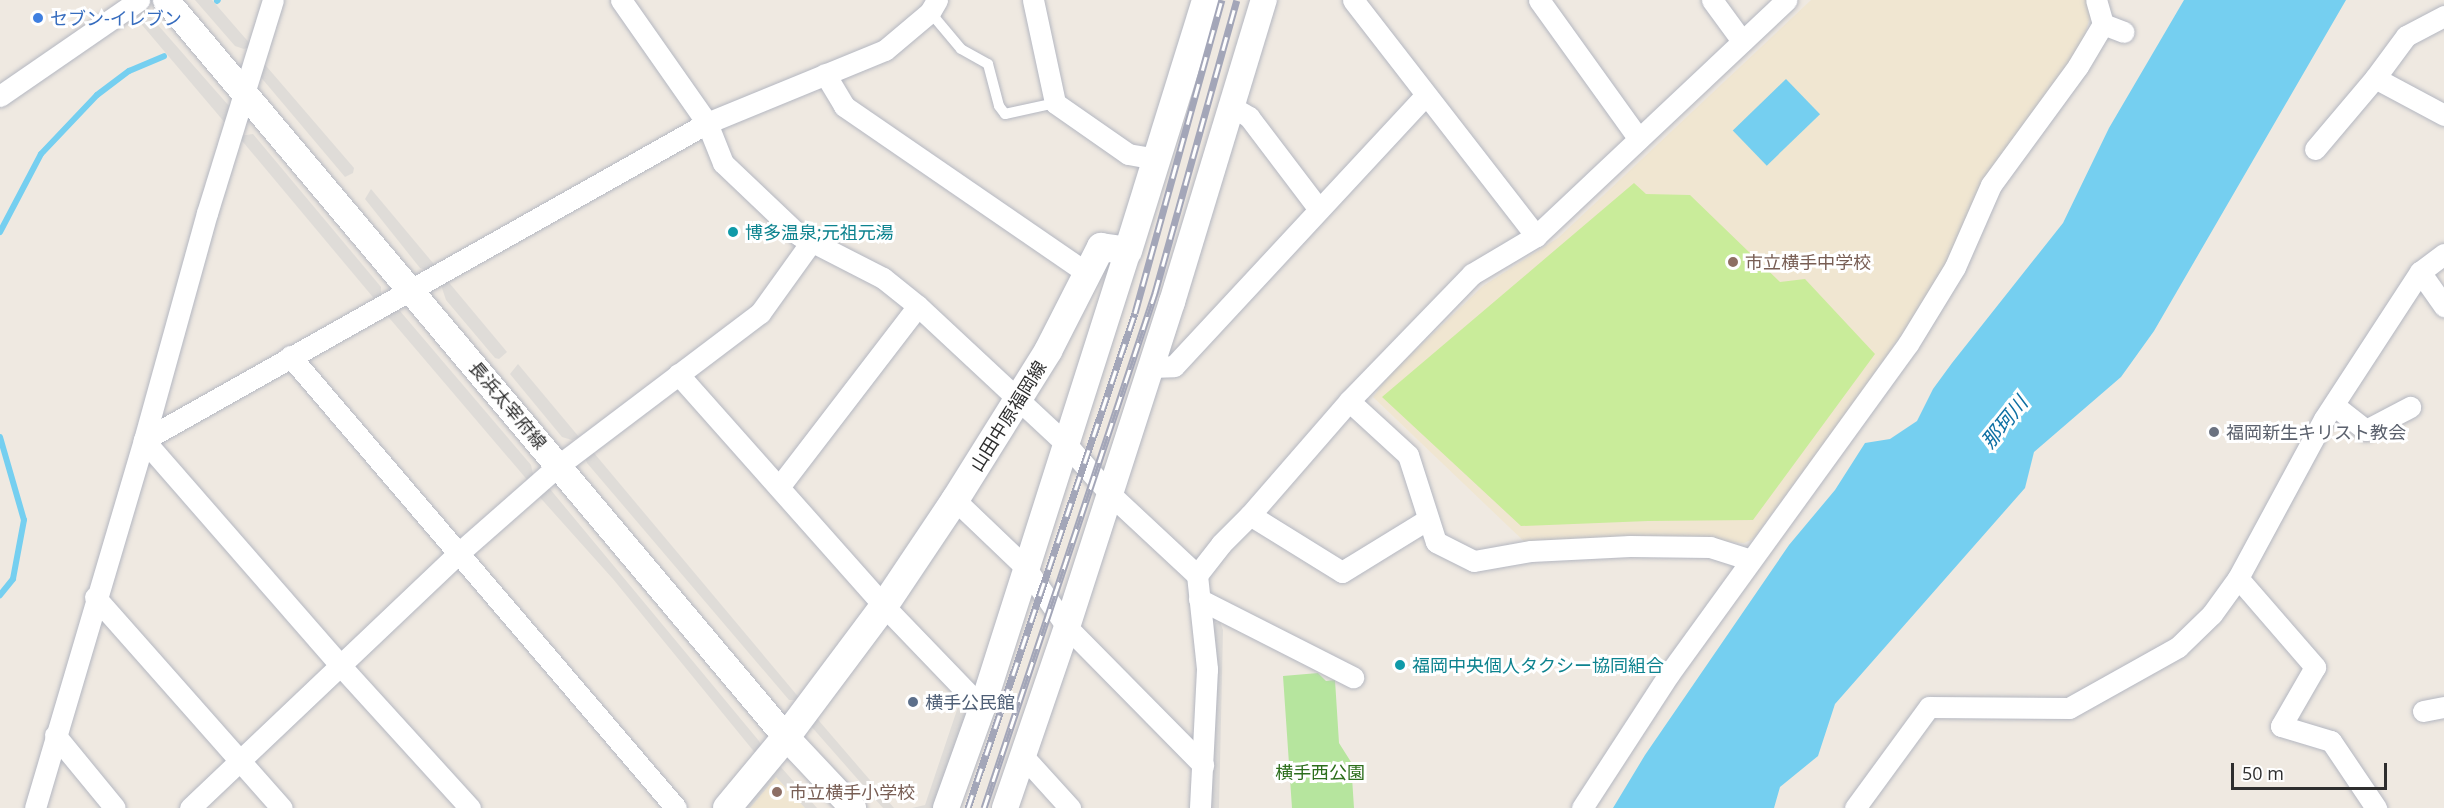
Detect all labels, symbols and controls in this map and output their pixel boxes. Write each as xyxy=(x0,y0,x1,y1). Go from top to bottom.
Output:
place label: セブン-イレブン xyxy=(50,7,182,29)
marker: セブン-イレブン xyxy=(31,11,45,25)
place label: 博多温泉;元祖元湯 xyxy=(745,221,894,243)
marker: 博多温泉;元祖元湯 xyxy=(726,225,740,239)
place label: 市立横手中学校 xyxy=(1745,251,1871,273)
marker: 市立横手中学校 xyxy=(1726,255,1740,269)
street label: 長浜太宰府線 xyxy=(465,357,551,453)
street label: 山田中原福岡線 xyxy=(965,357,1051,475)
water label: 那珂川 xyxy=(1976,391,2032,453)
place label: 福岡新生キリスト教会 xyxy=(2226,421,2406,443)
marker: 福岡新生キリスト教会 xyxy=(2207,425,2221,439)
place label: 福岡中央個人タクシー協同組合 xyxy=(1412,654,1664,676)
marker: 福岡中央個人タクシー協同組合 xyxy=(1393,658,1407,672)
place label: 横手公民館 xyxy=(925,691,1015,713)
marker: 横手公民館 xyxy=(906,695,920,709)
scale bar xyxy=(2234,751,2390,789)
park label: 横手西公園 xyxy=(1275,761,1365,783)
text: 50 m xyxy=(2242,761,2284,785)
place label: 市立横手小学校 xyxy=(789,781,915,803)
marker: 市立横手小学校 xyxy=(770,785,784,799)

